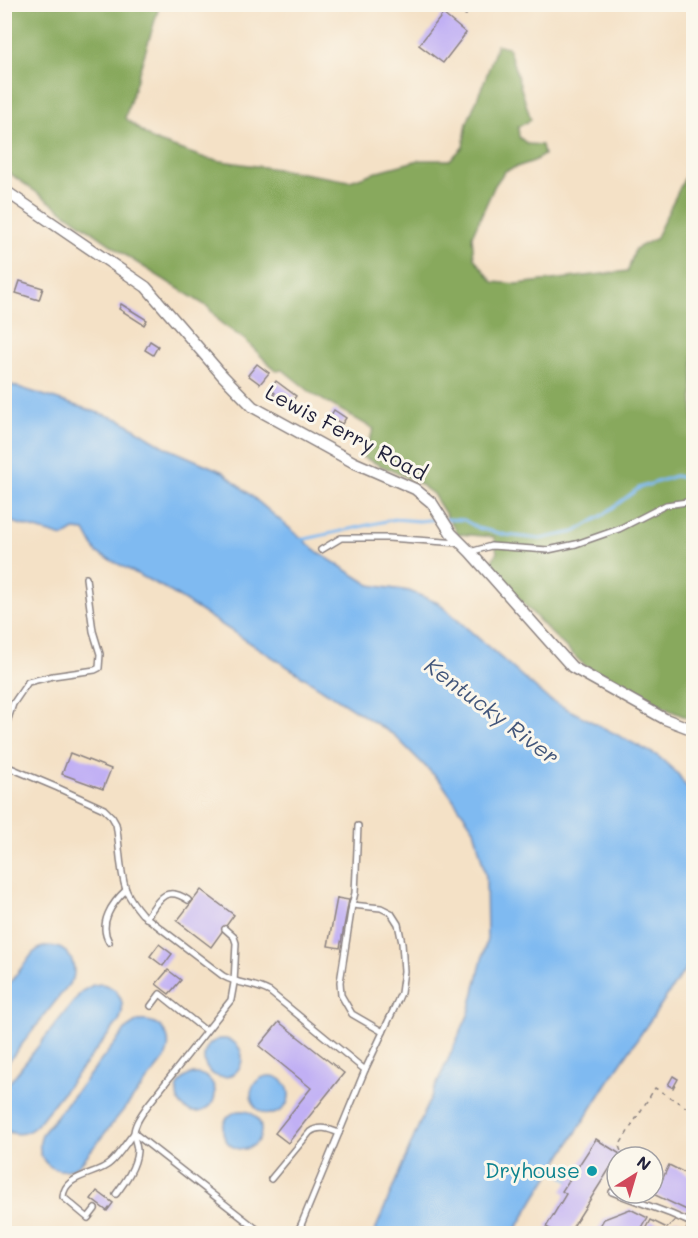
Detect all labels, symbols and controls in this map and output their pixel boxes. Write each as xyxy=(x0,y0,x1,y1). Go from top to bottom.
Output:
street label: Lewis Ferry Road xyxy=(261,378,432,486)
water label: Kentucky River xyxy=(419,651,565,771)
north arrow xyxy=(605,1145,665,1205)
text: N xyxy=(633,1151,656,1175)
place label: Dryhouse xyxy=(485,1156,580,1183)
marker: Dryhouse xyxy=(585,1164,599,1178)

